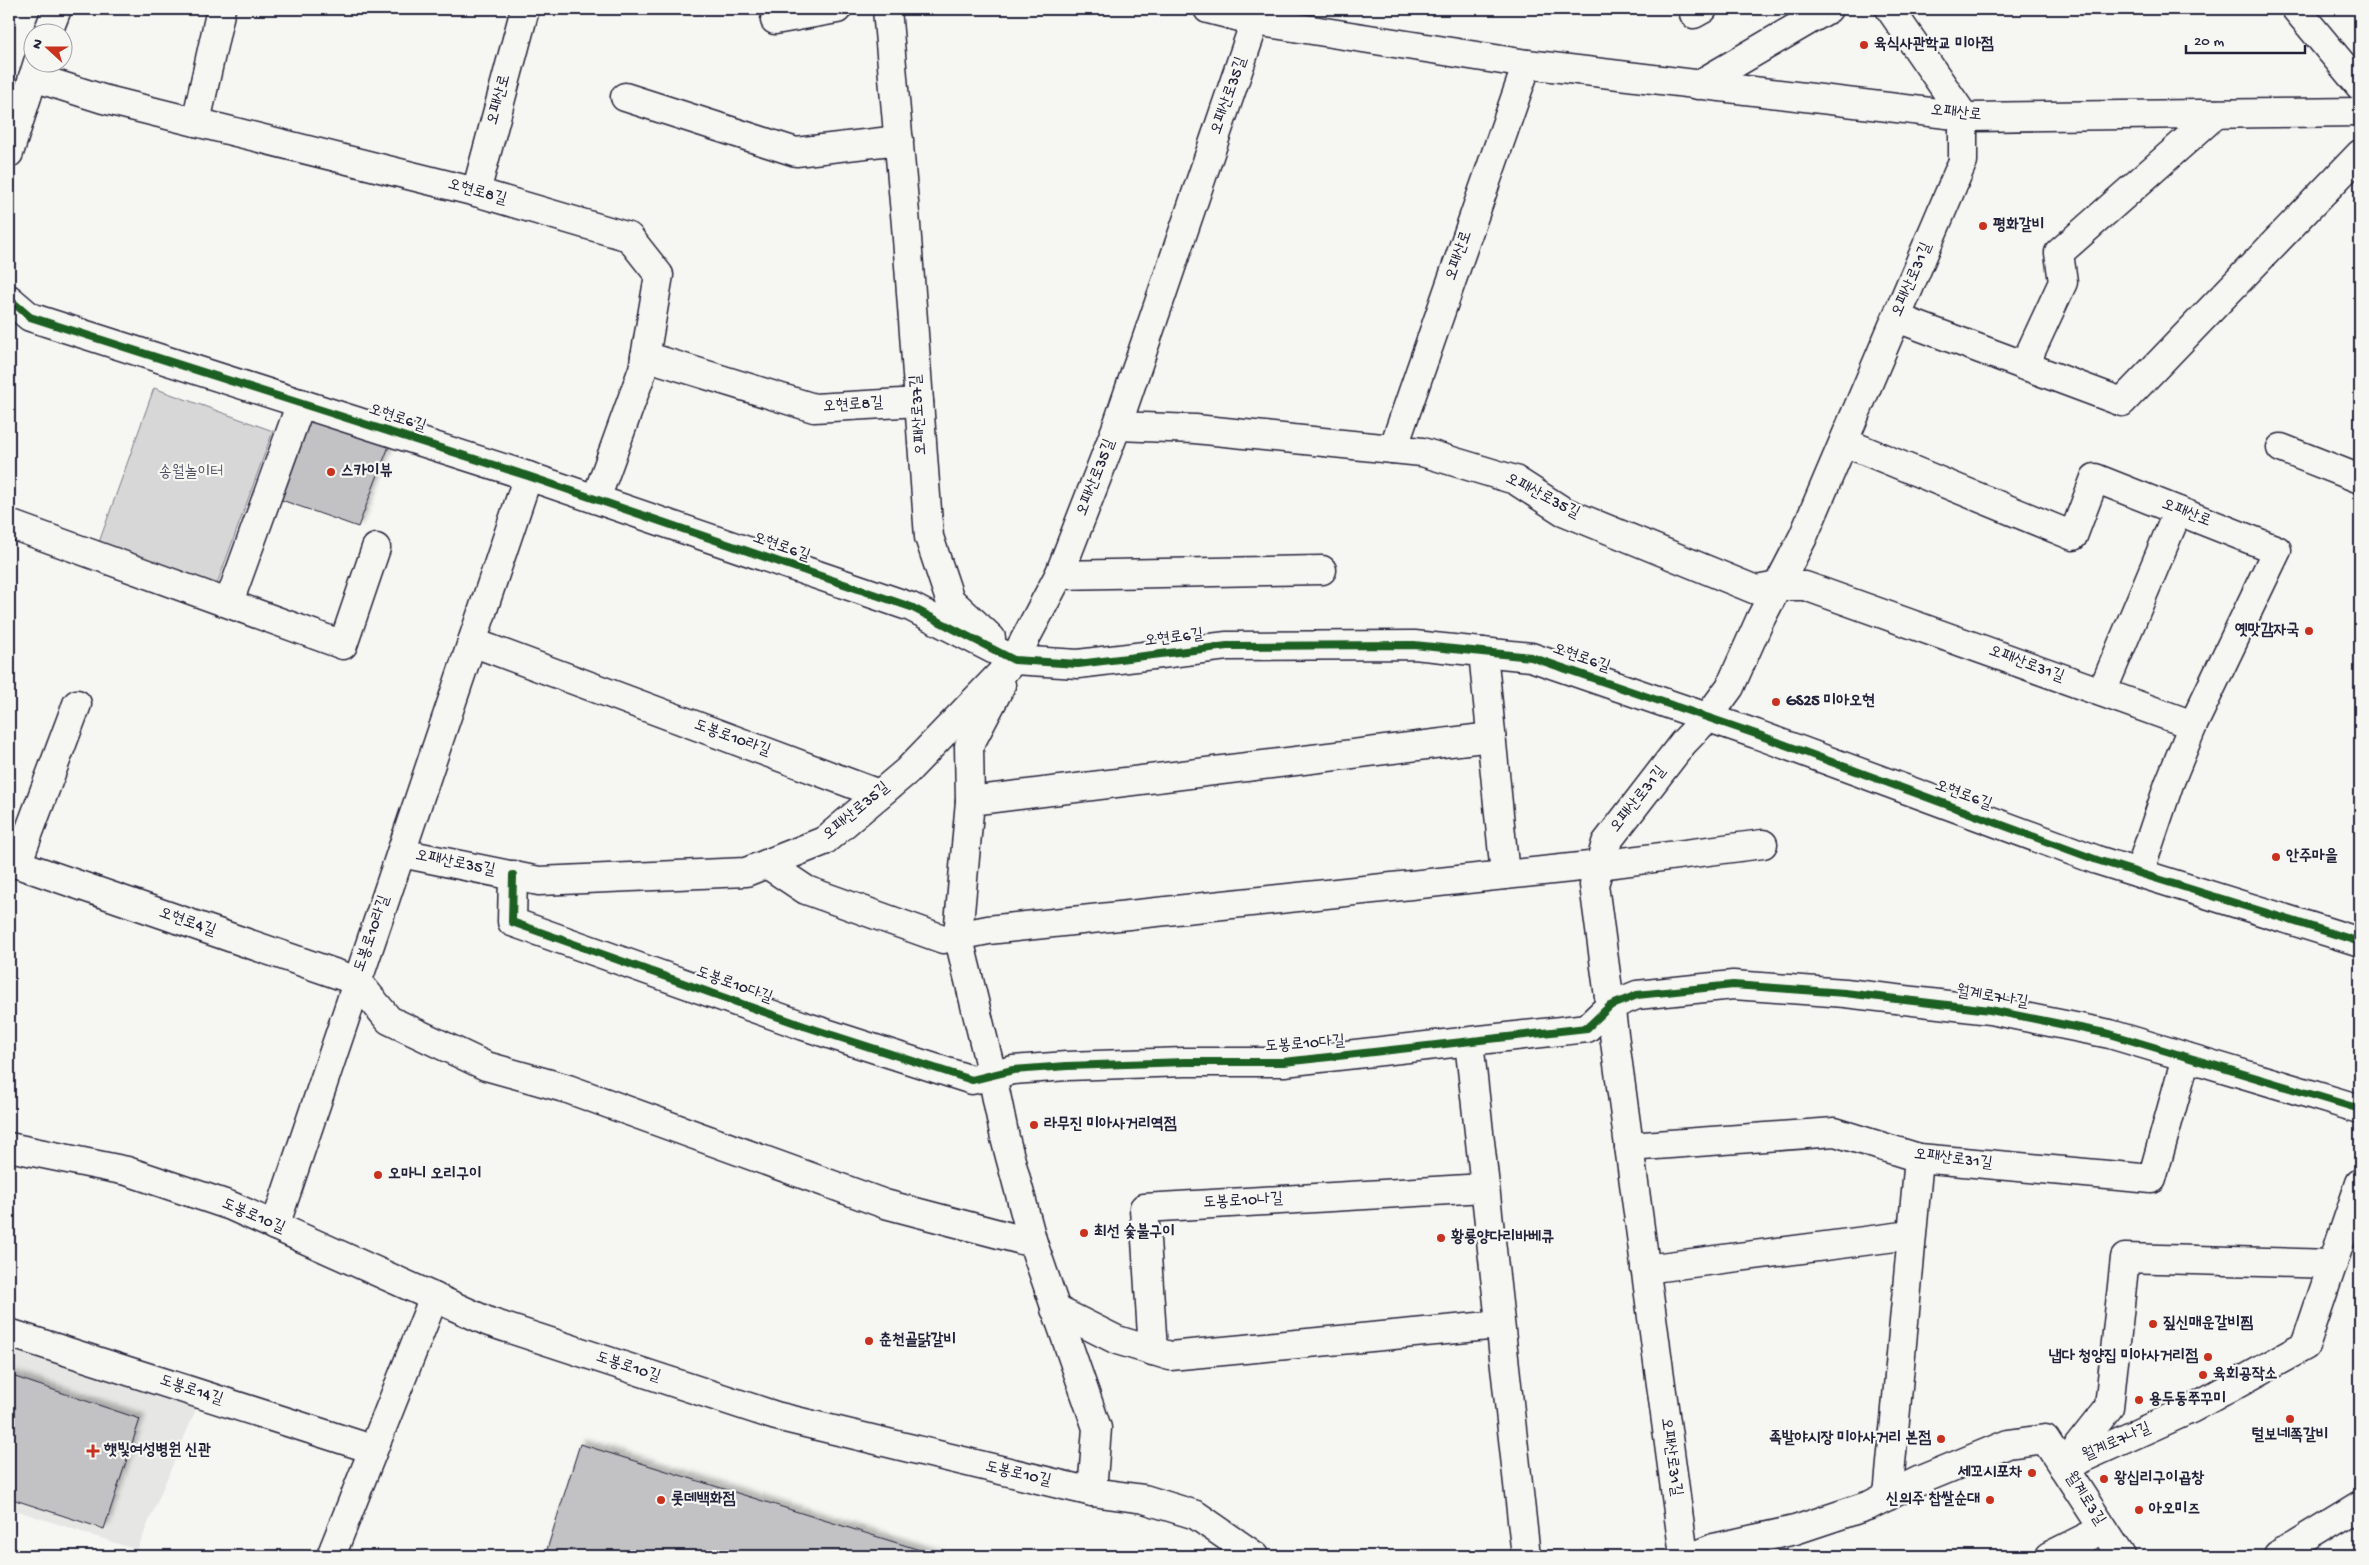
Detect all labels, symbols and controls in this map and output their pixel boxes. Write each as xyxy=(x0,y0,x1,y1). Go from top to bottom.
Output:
north arrow xyxy=(22,22,72,72)
scale bar xyxy=(2186,22,2305,54)
text: 20 m xyxy=(2194,33,2224,51)
place label: 육식사관학교 미아점 xyxy=(1874,36,1994,55)
text: N xyxy=(29,37,48,52)
marker: 육식사관학교 미아점 xyxy=(1858,39,1870,51)
street label: 오패산로35길 xyxy=(1208,54,1252,137)
street label: 오패산로 xyxy=(484,73,516,127)
street label: 오패산로 xyxy=(1929,102,1983,126)
street label: 오현로8길 xyxy=(445,176,509,210)
place label: 평화갈비 xyxy=(1993,216,2045,236)
marker: 평화갈비 xyxy=(1977,220,1989,232)
street label: 오패산로 xyxy=(1443,229,1477,283)
street label: 오패산로31길 xyxy=(1889,240,1937,320)
street label: 오패산로37길 xyxy=(908,374,932,456)
street label: 오현로8길 xyxy=(822,394,884,418)
street label: 오현로6길 xyxy=(366,401,428,437)
street label: 오패산로35길 xyxy=(1074,437,1120,519)
park label: 송월놀이터 xyxy=(159,463,223,483)
place label: 스카이뷰 xyxy=(341,463,393,482)
marker: 스카이뷰 xyxy=(325,466,337,478)
street label: 오패산로35길 xyxy=(1502,470,1583,524)
street label: 오패산로 xyxy=(2159,496,2213,532)
street label: 오현로6길 xyxy=(750,529,812,567)
place label: 옛맛감자국 xyxy=(2235,622,2299,641)
marker: 옛맛감자국 xyxy=(2303,625,2315,637)
street label: 오현로6길 xyxy=(1143,626,1205,652)
street label: 오현로6길 xyxy=(1550,640,1612,678)
street label: 오패산로31길 xyxy=(1986,643,2067,688)
place label: GS25 미아오현 xyxy=(1786,693,1875,712)
marker: GS25 미아오현 xyxy=(1770,696,1782,708)
street label: 도봉로10라길 xyxy=(691,716,773,762)
street label: 오패산로31길 xyxy=(1607,763,1671,837)
street label: 오현로6길 xyxy=(1932,777,1994,815)
street label: 오패산로35길 xyxy=(820,779,894,845)
street label: 오패산로35길 xyxy=(413,847,497,881)
place label: 안주마을 xyxy=(2286,847,2338,867)
marker: 안주마을 xyxy=(2270,851,2282,863)
street label: 도봉로10라길 xyxy=(351,893,395,975)
street label: 오현로4길 xyxy=(156,904,218,942)
street label: 도봉로10다길 xyxy=(693,963,775,1009)
street label: 월계로7나길 xyxy=(1955,982,2030,1013)
street label: 도봉로10다길 xyxy=(1264,1033,1346,1057)
place label: 라무진 미아사거리역점 xyxy=(1044,1116,1177,1135)
marker: 라무진 미아사거리역점 xyxy=(1028,1119,1040,1131)
street label: 오패산로31길 xyxy=(1913,1146,1994,1174)
place label: 오마니 오리구이 xyxy=(388,1166,482,1185)
marker: 오마니 오리구이 xyxy=(372,1169,384,1181)
street label: 도봉로10나길 xyxy=(1203,1190,1284,1214)
street label: 도봉로10길 xyxy=(218,1195,288,1239)
place label: 최선 숯불구이 xyxy=(1094,1223,1175,1243)
marker: 최선 숯불구이 xyxy=(1078,1227,1090,1239)
place label: 황룡양다리바베큐 xyxy=(1451,1228,1554,1248)
marker: 황룡양다리바베큐 xyxy=(1435,1232,1447,1244)
place label: 짚신매운갈비찜 xyxy=(2163,1314,2253,1334)
marker: 짚신매운갈비찜 xyxy=(2147,1318,2159,1330)
place label: 춘천골닭갈비 xyxy=(879,1331,956,1351)
marker: 춘천골닭갈비 xyxy=(863,1335,875,1347)
place label: 냅다 청양집 미아사거리점 xyxy=(2049,1348,2198,1367)
street label: 도봉로10길 xyxy=(593,1349,663,1387)
marker: 냅다 청양집 미아사거리점 xyxy=(2202,1351,2214,1363)
place label: 육회공작소 xyxy=(2213,1365,2278,1385)
marker: 육회공작소 xyxy=(2197,1369,2209,1381)
street label: 도봉로14길 xyxy=(157,1372,225,1410)
place label: 용두동쭈꾸미 xyxy=(2149,1391,2226,1410)
marker: 용두동쭈꾸미 xyxy=(2133,1394,2145,1406)
marker: 털보네쪽갈비 xyxy=(2284,1413,2296,1425)
street label: 오패산로31길 xyxy=(1655,1416,1685,1498)
street label: 월계로7나길 xyxy=(2080,1419,2154,1466)
place label: 털보네쪽갈비 xyxy=(2251,1426,2329,1446)
place label: 족발야시장 미아사거리 본점 xyxy=(1769,1429,1931,1449)
marker: 족발야시장 미아사거리 본점 xyxy=(1935,1433,1947,1445)
place label: 햇빛여성병원 신관 xyxy=(103,1441,211,1461)
marker: 햇빛여성병원 신관 xyxy=(86,1444,100,1458)
street label: 도봉로10길 xyxy=(983,1458,1053,1492)
place label: 세꼬시포차 xyxy=(1958,1464,2022,1483)
marker: 세꼬시포차 xyxy=(2026,1467,2038,1479)
street label: 월계로3길 xyxy=(2060,1468,2109,1529)
place label: 왕십리구이곱창 xyxy=(2114,1470,2204,1489)
marker: 왕십리구이곱창 xyxy=(2098,1473,2110,1485)
place label: 롯데백화점 xyxy=(671,1490,736,1510)
place label: 신의주 찹쌀순대 xyxy=(1886,1490,1980,1510)
marker: 롯데백화점 xyxy=(655,1494,667,1506)
marker: 신의주 찹쌀순대 xyxy=(1984,1494,1996,1506)
place label: 아오미즈 xyxy=(2148,1501,2201,1520)
marker: 아오미즈 xyxy=(2133,1504,2145,1516)

